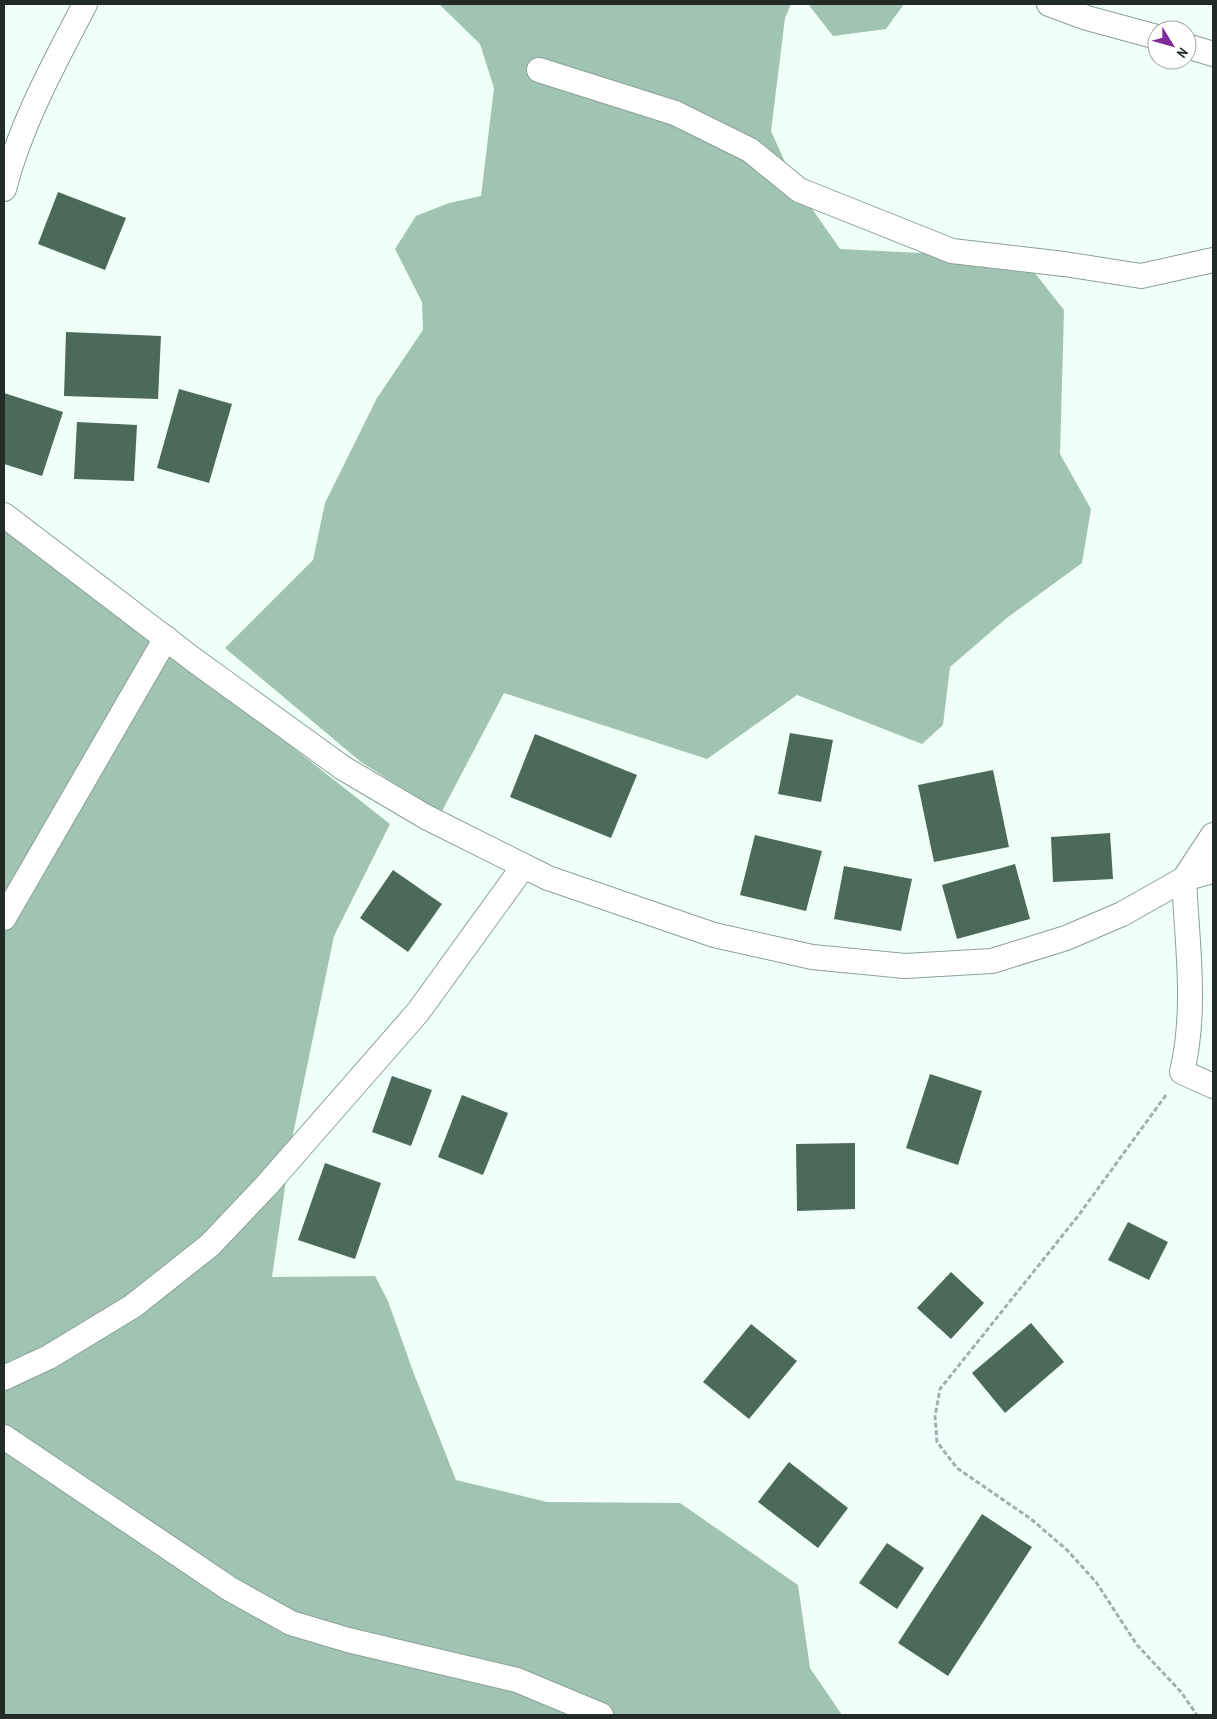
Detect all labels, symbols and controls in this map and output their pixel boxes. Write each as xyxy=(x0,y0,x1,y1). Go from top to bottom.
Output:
north arrow xyxy=(1147,20,1197,70)
text: N xyxy=(1173,44,1192,62)

